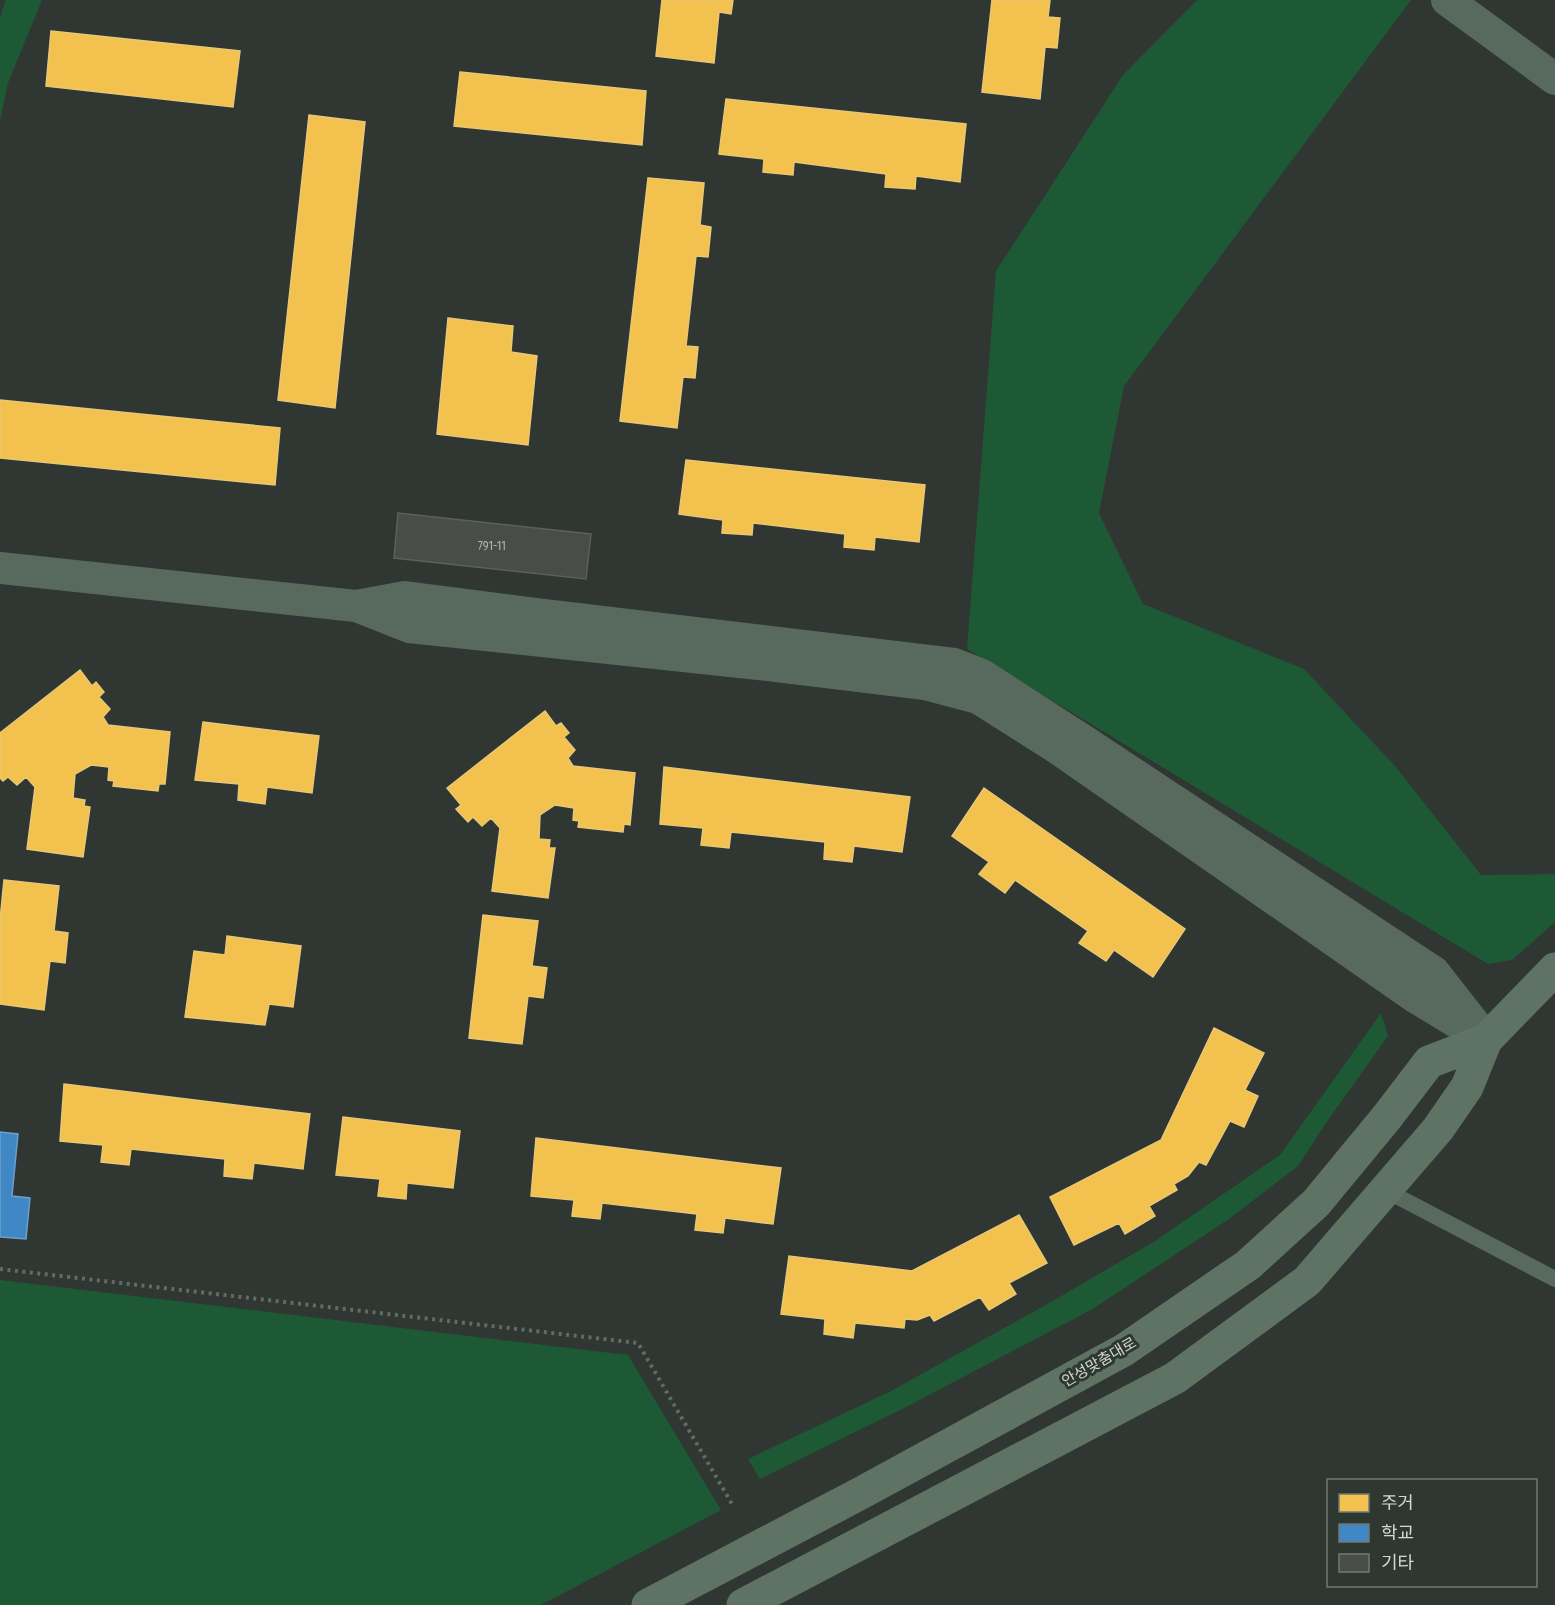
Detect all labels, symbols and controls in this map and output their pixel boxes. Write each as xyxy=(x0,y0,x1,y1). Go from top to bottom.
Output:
house number: 791-11 xyxy=(478,539,506,553)
street label: 안성맞춤대로 xyxy=(1059,1334,1139,1390)
legend xyxy=(1327,1479,1537,1587)
text: 주거 xyxy=(1381,1492,1414,1514)
text: 학교 xyxy=(1381,1522,1414,1544)
text: 기타 xyxy=(1381,1552,1415,1574)

